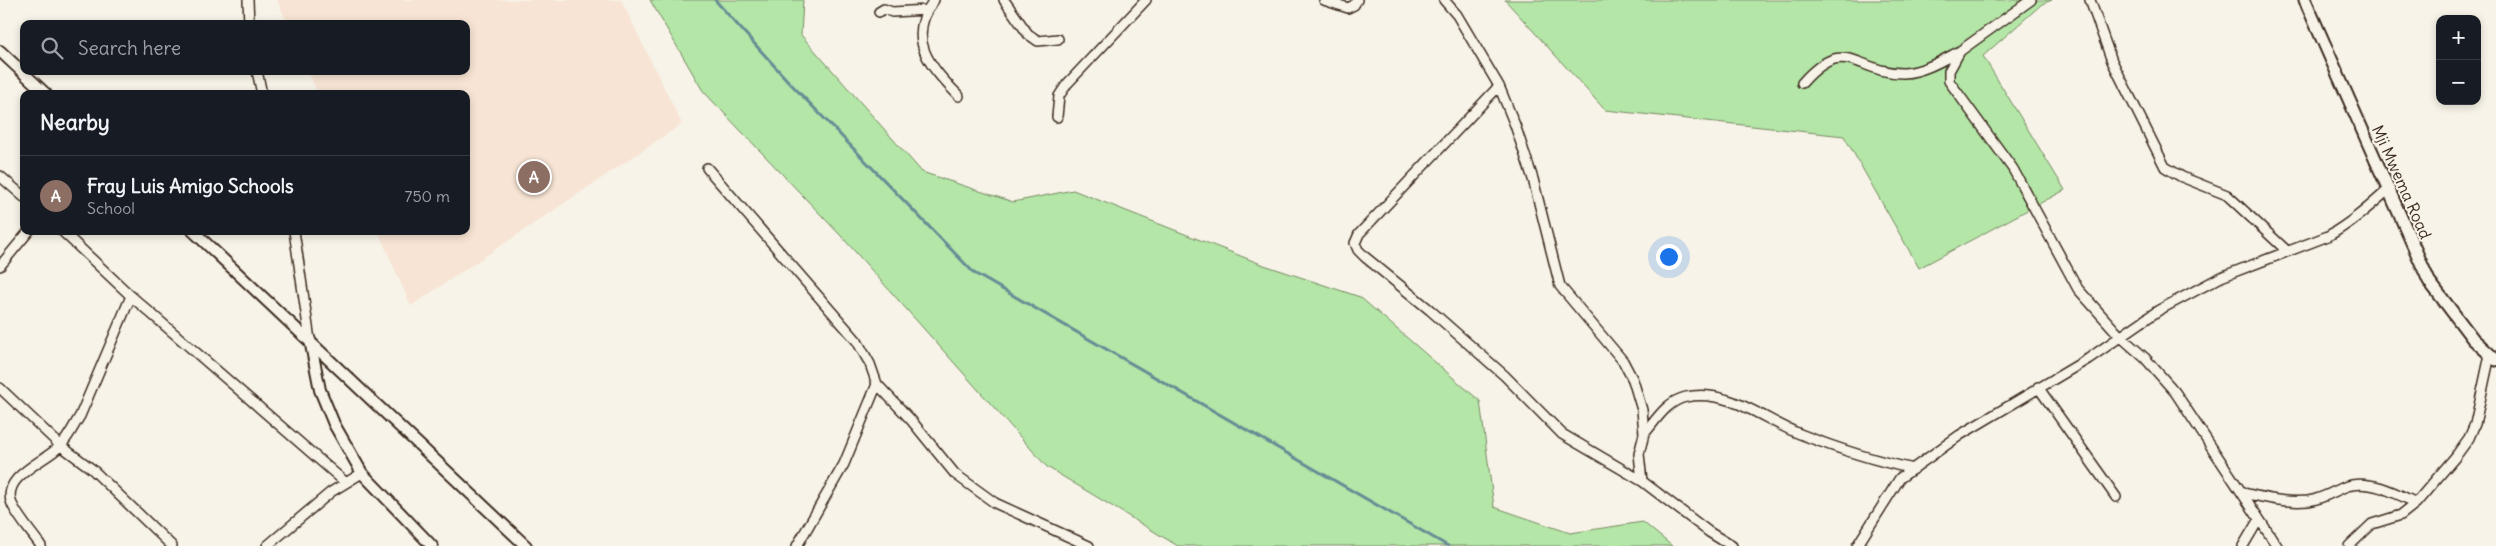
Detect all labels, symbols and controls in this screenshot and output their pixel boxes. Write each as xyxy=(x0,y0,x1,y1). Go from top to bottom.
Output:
map controls xyxy=(2436,15,2481,105)
button: + xyxy=(2436,15,2481,60)
search box xyxy=(20,20,470,75)
icon: search xyxy=(38,34,66,62)
text: Search here xyxy=(78,36,181,60)
button: − xyxy=(2436,60,2481,105)
text: Nearby xyxy=(40,109,110,136)
street label: Mji Mwema Road xyxy=(2368,122,2436,242)
pin: A xyxy=(518,158,550,196)
text: Fray Luis Amigo Schools xyxy=(87,174,294,198)
text: A xyxy=(51,186,61,206)
text: 750 m xyxy=(405,186,450,206)
text: School xyxy=(87,198,135,218)
your location xyxy=(1656,244,1682,270)

